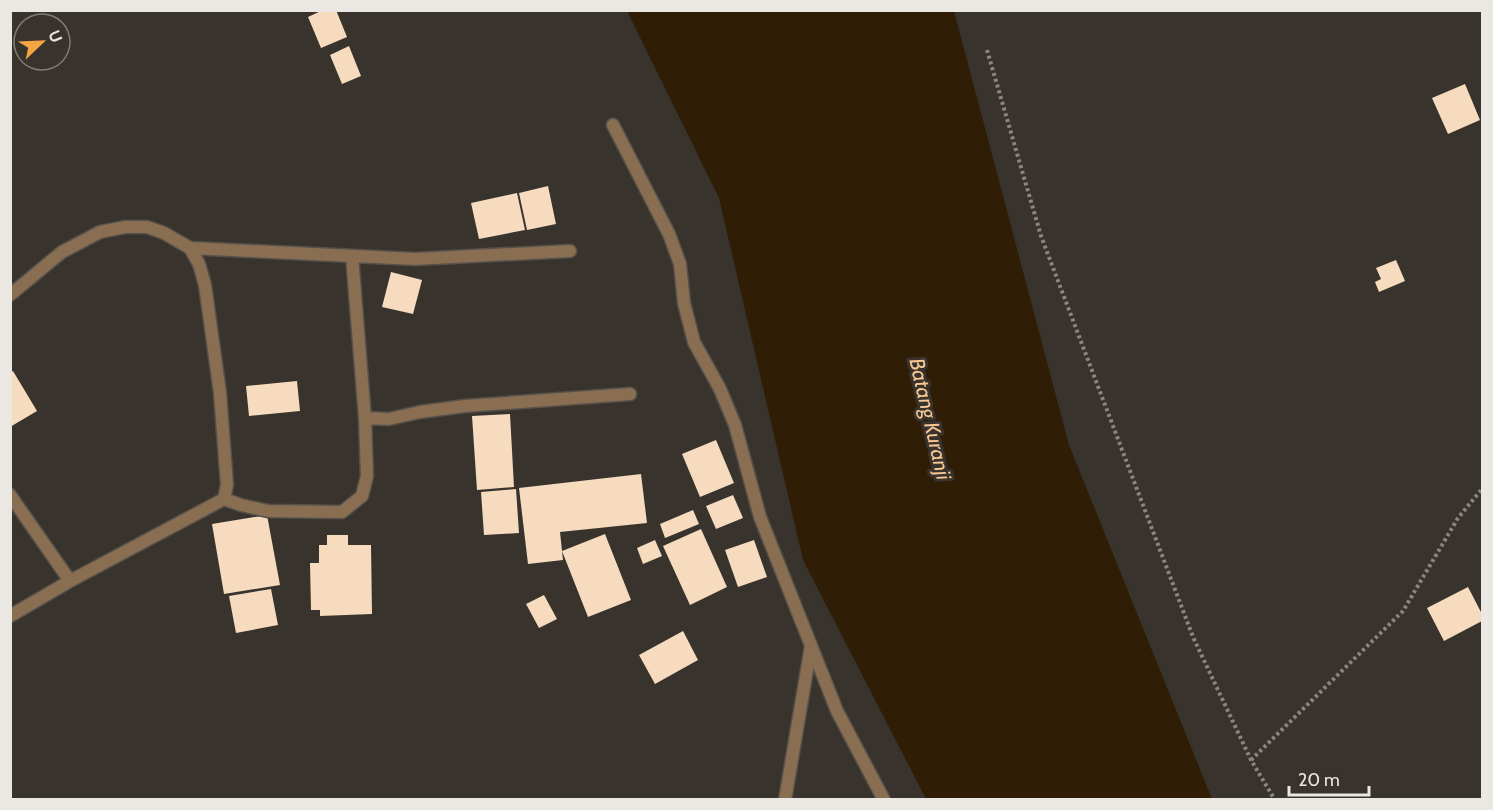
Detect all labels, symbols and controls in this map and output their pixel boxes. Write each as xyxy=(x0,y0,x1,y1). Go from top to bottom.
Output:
north arrow xyxy=(12,12,72,72)
text: U xyxy=(44,27,66,45)
water label: Batang Kuranji xyxy=(903,356,957,483)
scale bar xyxy=(1289,759,1368,797)
text: 20 m xyxy=(1298,769,1340,791)

